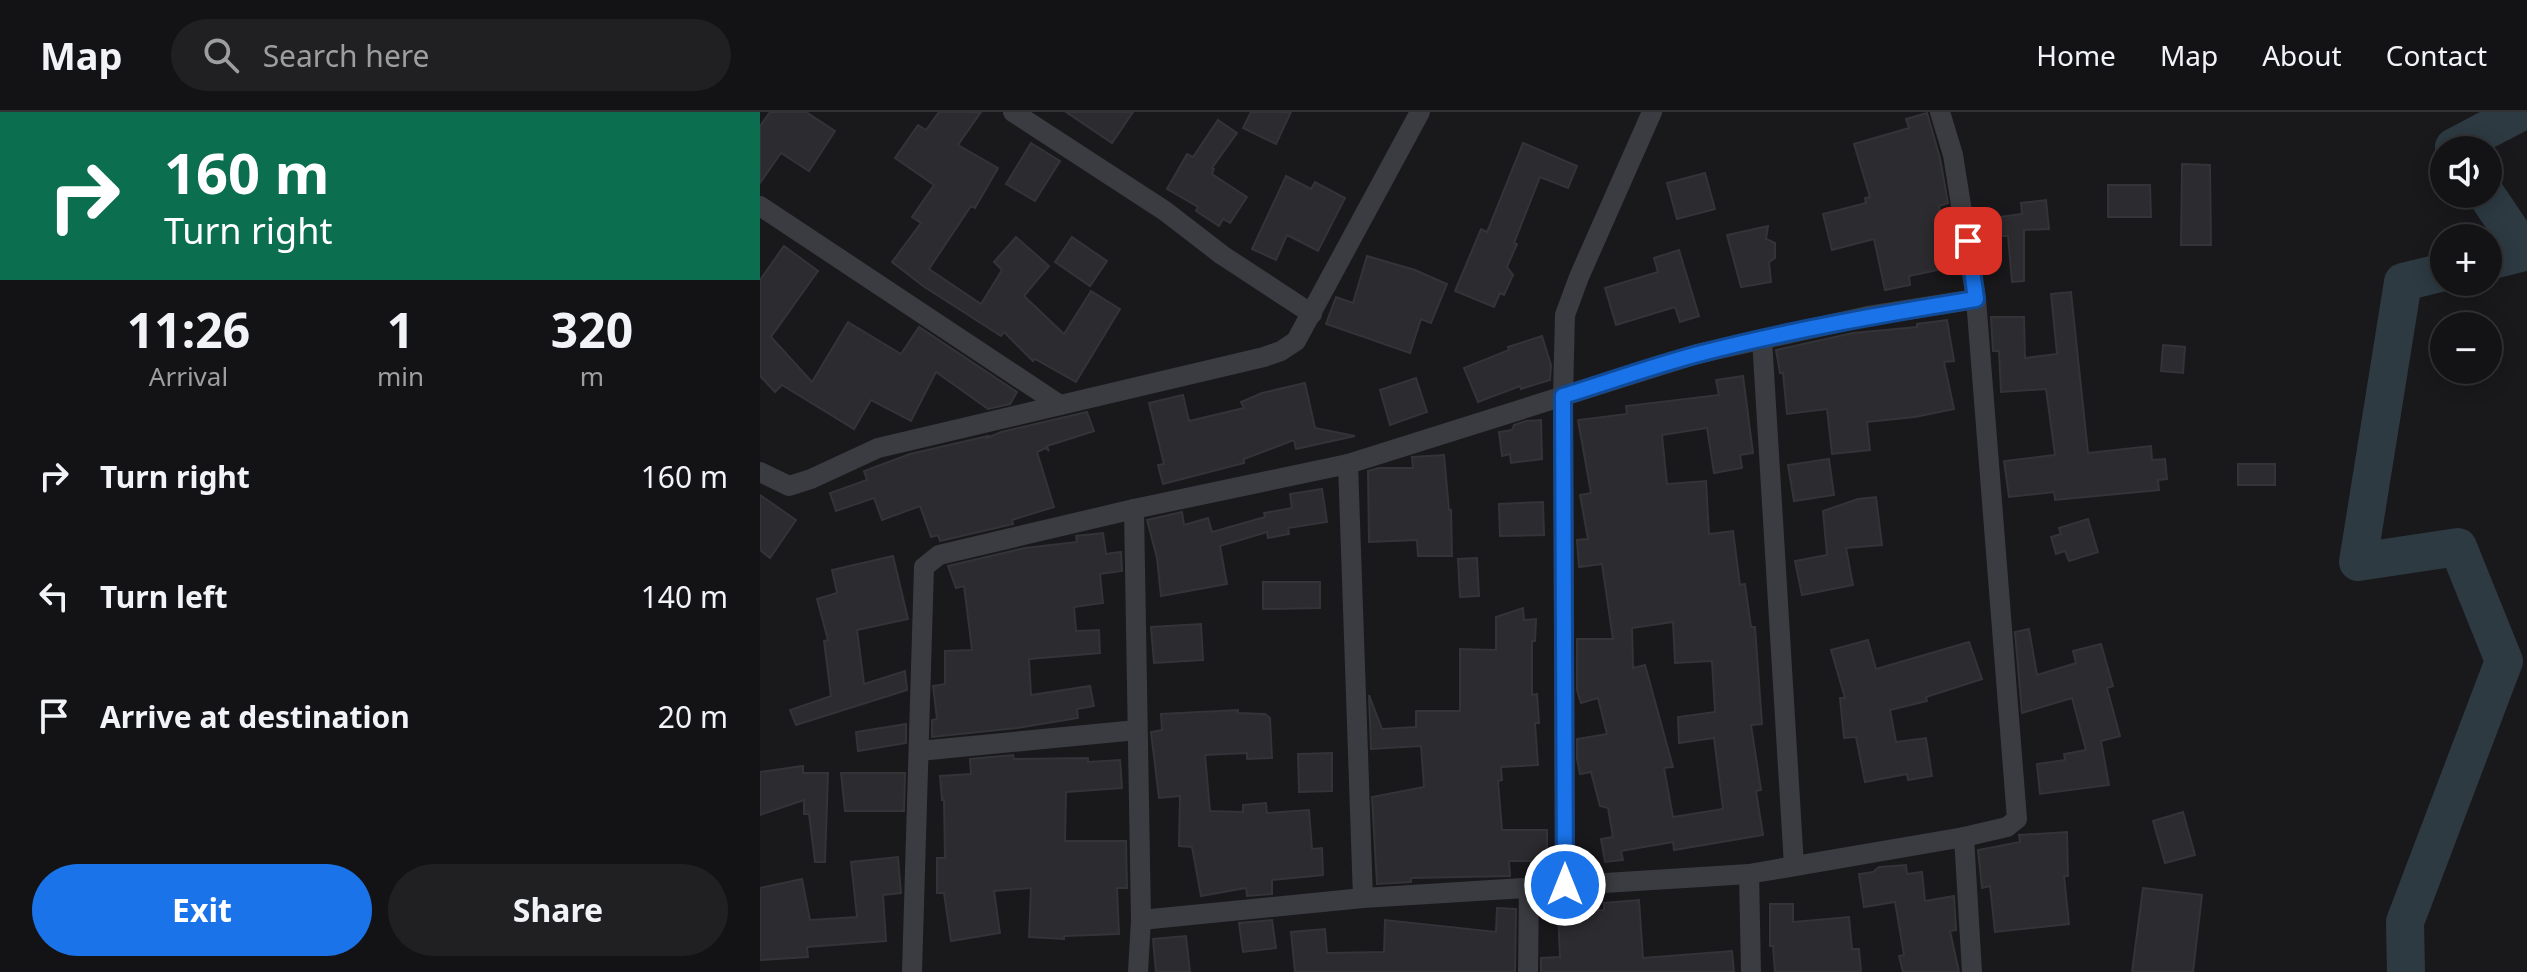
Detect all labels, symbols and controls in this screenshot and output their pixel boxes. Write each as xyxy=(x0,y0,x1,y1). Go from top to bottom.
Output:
search box xyxy=(171,19,731,91)
text: Map xyxy=(40,29,123,81)
icon: search xyxy=(199,33,243,77)
text: Search here xyxy=(263,35,430,76)
text: Home xyxy=(2036,36,2116,74)
text: Map xyxy=(2160,36,2218,74)
text: About xyxy=(2262,36,2342,74)
text: Contact xyxy=(2386,36,2487,74)
text: 160 m xyxy=(164,134,329,210)
map controls xyxy=(2430,136,2502,384)
button: sound xyxy=(2430,136,2502,208)
icon: right xyxy=(32,144,136,248)
text: Turn right xyxy=(164,206,332,255)
pin xyxy=(1934,207,2002,275)
icon: arrive xyxy=(1946,219,1990,263)
button: + xyxy=(2430,224,2502,296)
text: 11:26 xyxy=(127,297,250,362)
text: 1 xyxy=(387,297,414,362)
text: 320 xyxy=(551,297,633,362)
button: − xyxy=(2430,312,2502,384)
text: Arrival xyxy=(149,358,228,394)
text: min xyxy=(377,358,424,394)
text: m xyxy=(580,358,604,394)
icon: right xyxy=(32,454,76,498)
text: Turn right xyxy=(100,456,250,497)
text: 160 m xyxy=(641,456,728,497)
icon: left xyxy=(32,574,76,618)
text: Turn left xyxy=(100,576,228,617)
text: 140 m xyxy=(641,576,728,617)
icon: arrive xyxy=(32,694,76,738)
text: Arrive at destination xyxy=(100,696,410,737)
text: 20 m xyxy=(658,696,728,737)
position arrow xyxy=(1523,843,1607,927)
button: Exit xyxy=(32,864,372,956)
button: Share xyxy=(388,864,728,956)

